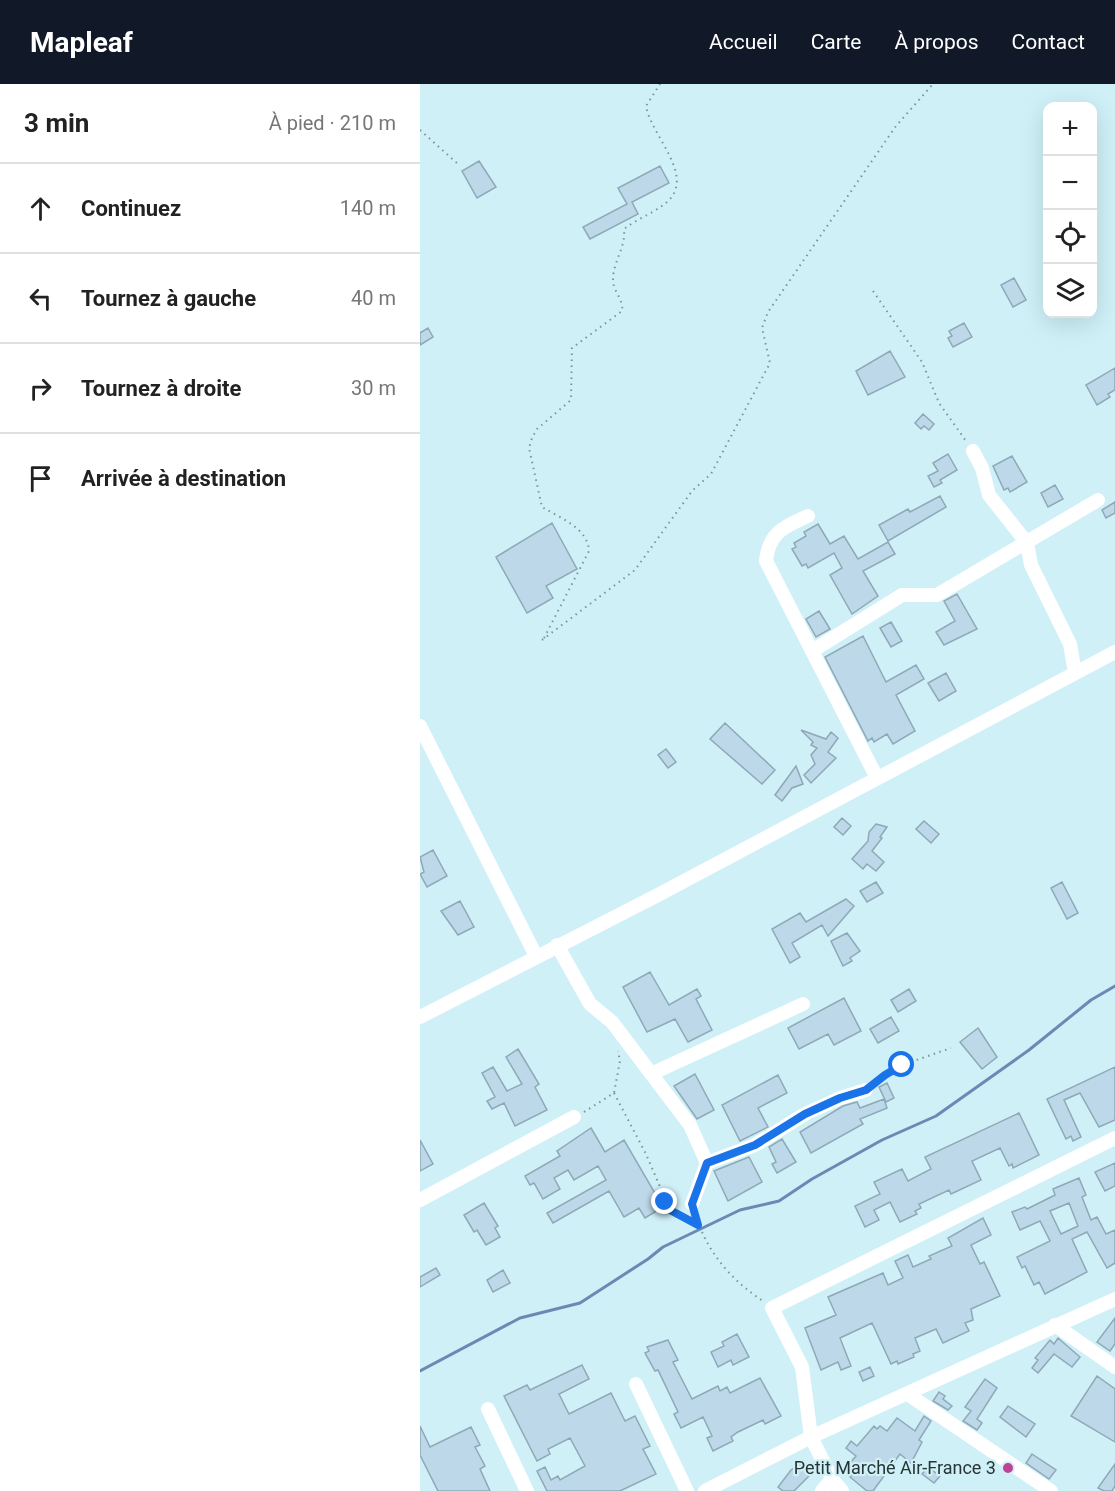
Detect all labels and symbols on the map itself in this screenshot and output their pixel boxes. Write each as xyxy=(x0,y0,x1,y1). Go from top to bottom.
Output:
route start xyxy=(888,1051,914,1077)
route end xyxy=(651,1188,677,1214)
place label: Petit Marché Air-France 3 xyxy=(794,1457,996,1478)
marker: Petit Marché Air-France 3 xyxy=(1001,1461,1015,1475)

